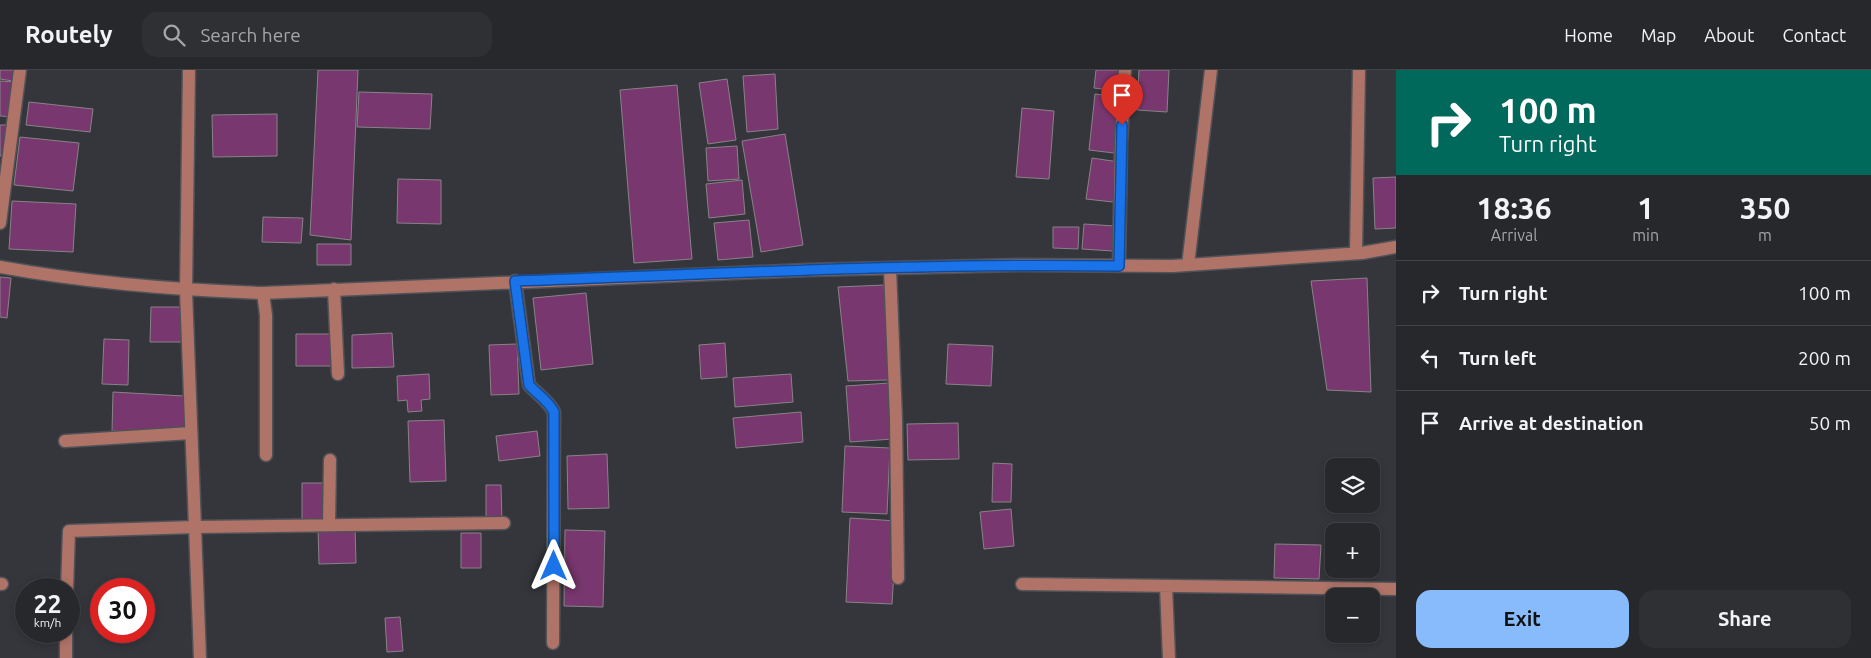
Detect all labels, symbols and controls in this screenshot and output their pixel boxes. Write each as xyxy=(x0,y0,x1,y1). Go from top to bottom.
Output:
search box xyxy=(142,12,492,57)
text: Routely xyxy=(25,21,112,48)
icon: search xyxy=(160,21,188,49)
text: Search here xyxy=(200,24,301,46)
text: Home xyxy=(1564,25,1613,45)
text: Map xyxy=(1641,25,1676,45)
text: About xyxy=(1704,25,1754,45)
text: Contact xyxy=(1782,25,1846,45)
pin xyxy=(1101,74,1143,125)
icon: arrive xyxy=(1108,81,1136,109)
icon: right xyxy=(1416,90,1481,155)
text: 100 m xyxy=(1499,90,1597,130)
text: Turn right xyxy=(1499,131,1597,156)
text: 18:36 xyxy=(1477,191,1552,225)
text: 1 xyxy=(1637,191,1654,225)
text: 350 xyxy=(1740,191,1790,225)
text: Arrival xyxy=(1491,226,1537,244)
text: min xyxy=(1632,226,1659,244)
text: m xyxy=(1758,226,1772,244)
icon: right xyxy=(1416,279,1444,307)
text: Turn right xyxy=(1459,282,1547,304)
text: 100 m xyxy=(1798,282,1851,304)
icon: left xyxy=(1416,344,1444,372)
text: Turn left xyxy=(1459,347,1537,369)
text: 200 m xyxy=(1798,347,1851,369)
icon: arrive xyxy=(1416,409,1444,437)
text: Arrive at destination xyxy=(1459,412,1644,434)
text: 50 m xyxy=(1809,412,1851,434)
map controls xyxy=(1325,458,1380,643)
button: layers xyxy=(1325,458,1380,513)
button: + xyxy=(1325,523,1380,578)
position arrow xyxy=(527,539,579,591)
speed limit sign: 30 xyxy=(90,578,155,643)
button: − xyxy=(1325,588,1380,643)
text: 22 xyxy=(33,590,62,618)
button: Exit xyxy=(1416,590,1629,648)
button: Share xyxy=(1639,590,1851,648)
text: km/h xyxy=(34,616,61,629)

